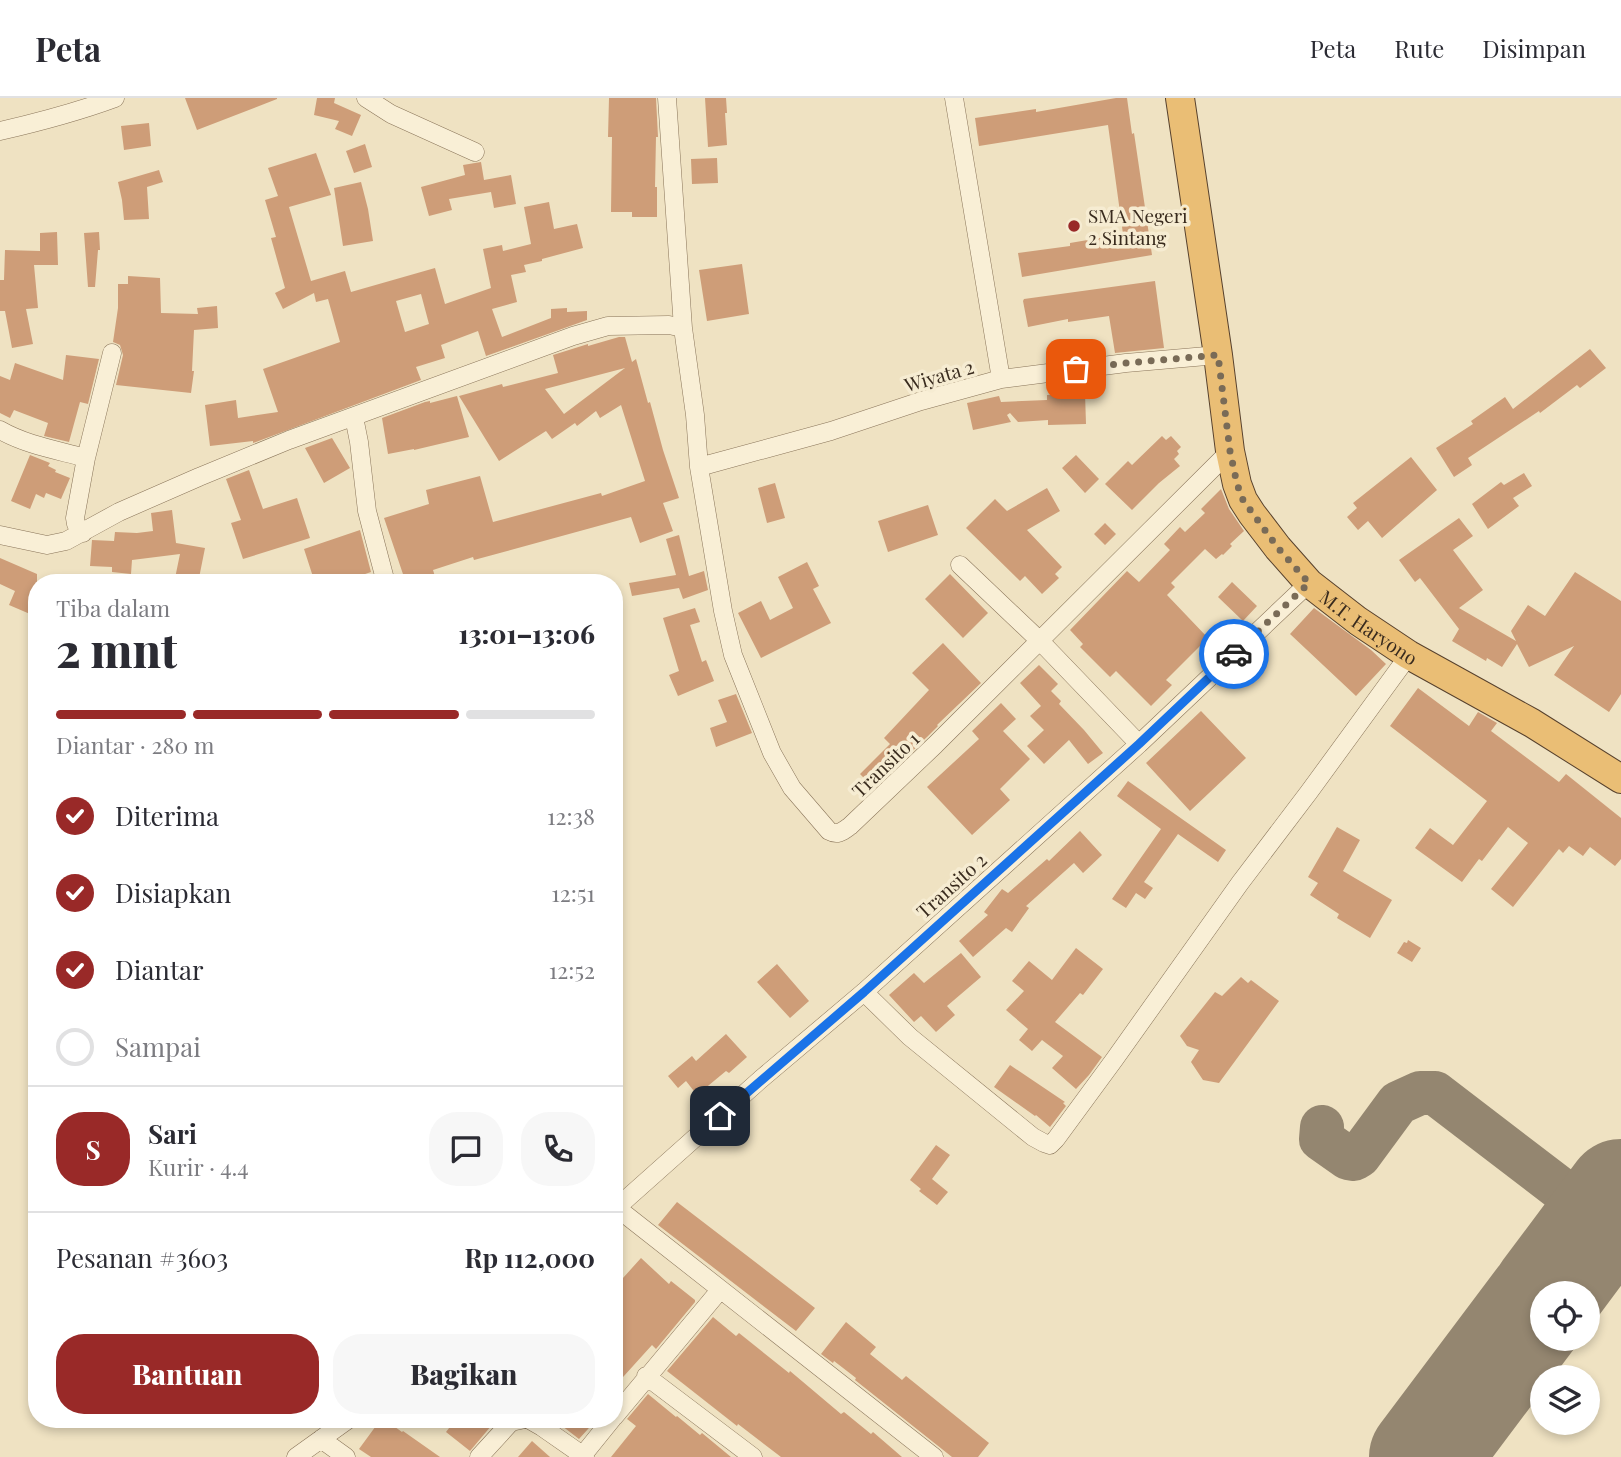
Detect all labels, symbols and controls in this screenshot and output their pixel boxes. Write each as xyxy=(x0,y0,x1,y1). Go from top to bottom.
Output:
text: Peta xyxy=(35,26,101,70)
text: Peta xyxy=(1310,32,1356,64)
text: Rute xyxy=(1394,32,1444,64)
text: Disimpan xyxy=(1482,32,1586,64)
place label: SMA Negeri 2 Sintang xyxy=(1088,202,1188,250)
marker: SMA Negeri 2 Sintang xyxy=(1066,218,1082,234)
pin xyxy=(1046,339,1106,399)
icon: bag xyxy=(1057,350,1095,388)
street label: Wiyata 2 xyxy=(900,353,977,398)
street label: M.T. Haryono xyxy=(1315,583,1422,670)
text: Tiba dalam xyxy=(56,592,170,623)
text: 13:01–13:06 xyxy=(459,616,595,651)
text: 2 mnt xyxy=(56,618,177,680)
courier xyxy=(1199,619,1269,689)
icon: car xyxy=(1215,635,1253,673)
street label: Transito 1 xyxy=(846,725,924,803)
text: Diantar · 280 m xyxy=(56,729,214,760)
icon: check xyxy=(56,797,94,835)
text: Diterima xyxy=(115,798,219,833)
text: 12:38 xyxy=(547,800,595,831)
street label: Transito 2 xyxy=(910,847,992,923)
icon: check xyxy=(56,874,94,912)
text: Disiapkan xyxy=(115,875,231,910)
text: 12:51 xyxy=(551,877,595,908)
icon: check xyxy=(56,951,94,989)
text: Diantar xyxy=(115,952,204,987)
text: 12:52 xyxy=(549,954,595,985)
text: Sampai xyxy=(115,1029,201,1064)
pin xyxy=(690,1086,750,1146)
icon: home xyxy=(701,1097,739,1135)
button: chat xyxy=(429,1112,503,1186)
button: phone xyxy=(521,1112,595,1186)
text: Sari xyxy=(148,1116,197,1151)
text: S xyxy=(85,1132,101,1167)
text: Kurir · 4.4 xyxy=(148,1151,249,1182)
text: Pesanan #3603 xyxy=(56,1240,228,1275)
text: Rp 112,000 xyxy=(464,1240,595,1275)
map controls xyxy=(1530,1281,1600,1435)
button: locate xyxy=(1530,1281,1600,1351)
button: Bantuan xyxy=(56,1334,319,1414)
button: Bagikan xyxy=(333,1334,595,1414)
button: layers xyxy=(1530,1365,1600,1435)

